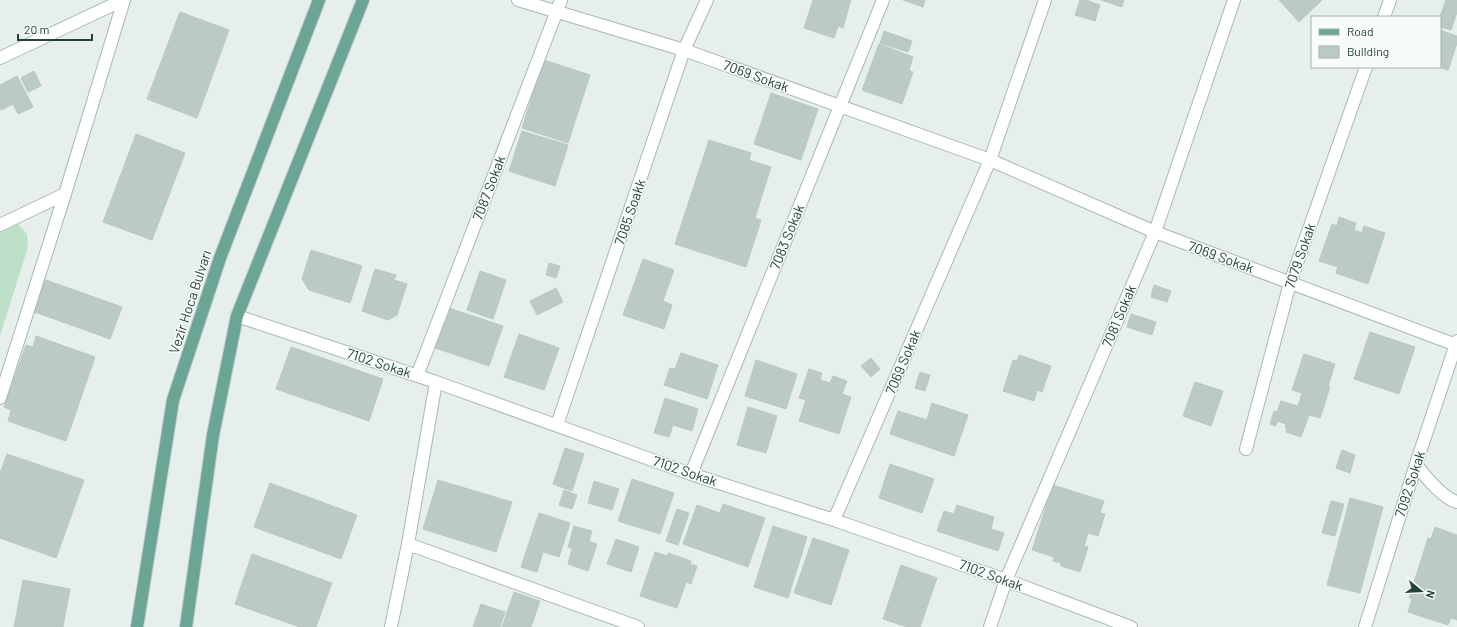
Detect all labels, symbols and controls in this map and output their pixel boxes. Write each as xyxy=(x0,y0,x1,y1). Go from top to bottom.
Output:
scale bar xyxy=(18,16,92,42)
legend xyxy=(1311,16,1441,68)
text: 20 m xyxy=(24,22,50,36)
text: Road xyxy=(1347,24,1374,38)
text: Building xyxy=(1347,44,1389,58)
street label: 7069 Sokak xyxy=(721,56,791,95)
street label: 7087 Sokak xyxy=(468,153,509,223)
street label: 7085 Soakk xyxy=(610,177,649,247)
street label: 7083 Sokak xyxy=(766,202,807,272)
street label: 7079 Sokak xyxy=(1280,221,1319,291)
street label: 7069 Sokak xyxy=(1186,237,1256,276)
street label: Vezir Hoca Bulvarı xyxy=(165,248,214,356)
street label: 7081 Sokak xyxy=(1098,282,1139,350)
street label: 7069 Sokak xyxy=(881,327,924,397)
street label: 7102 Sokak xyxy=(345,344,413,381)
street label: 7092 Sokak xyxy=(1391,448,1428,519)
street label: 7102 Sokak xyxy=(651,452,719,489)
street label: 7102 Sokak xyxy=(957,555,1025,594)
north arrow xyxy=(1401,571,1441,611)
text: N xyxy=(1424,589,1438,600)

